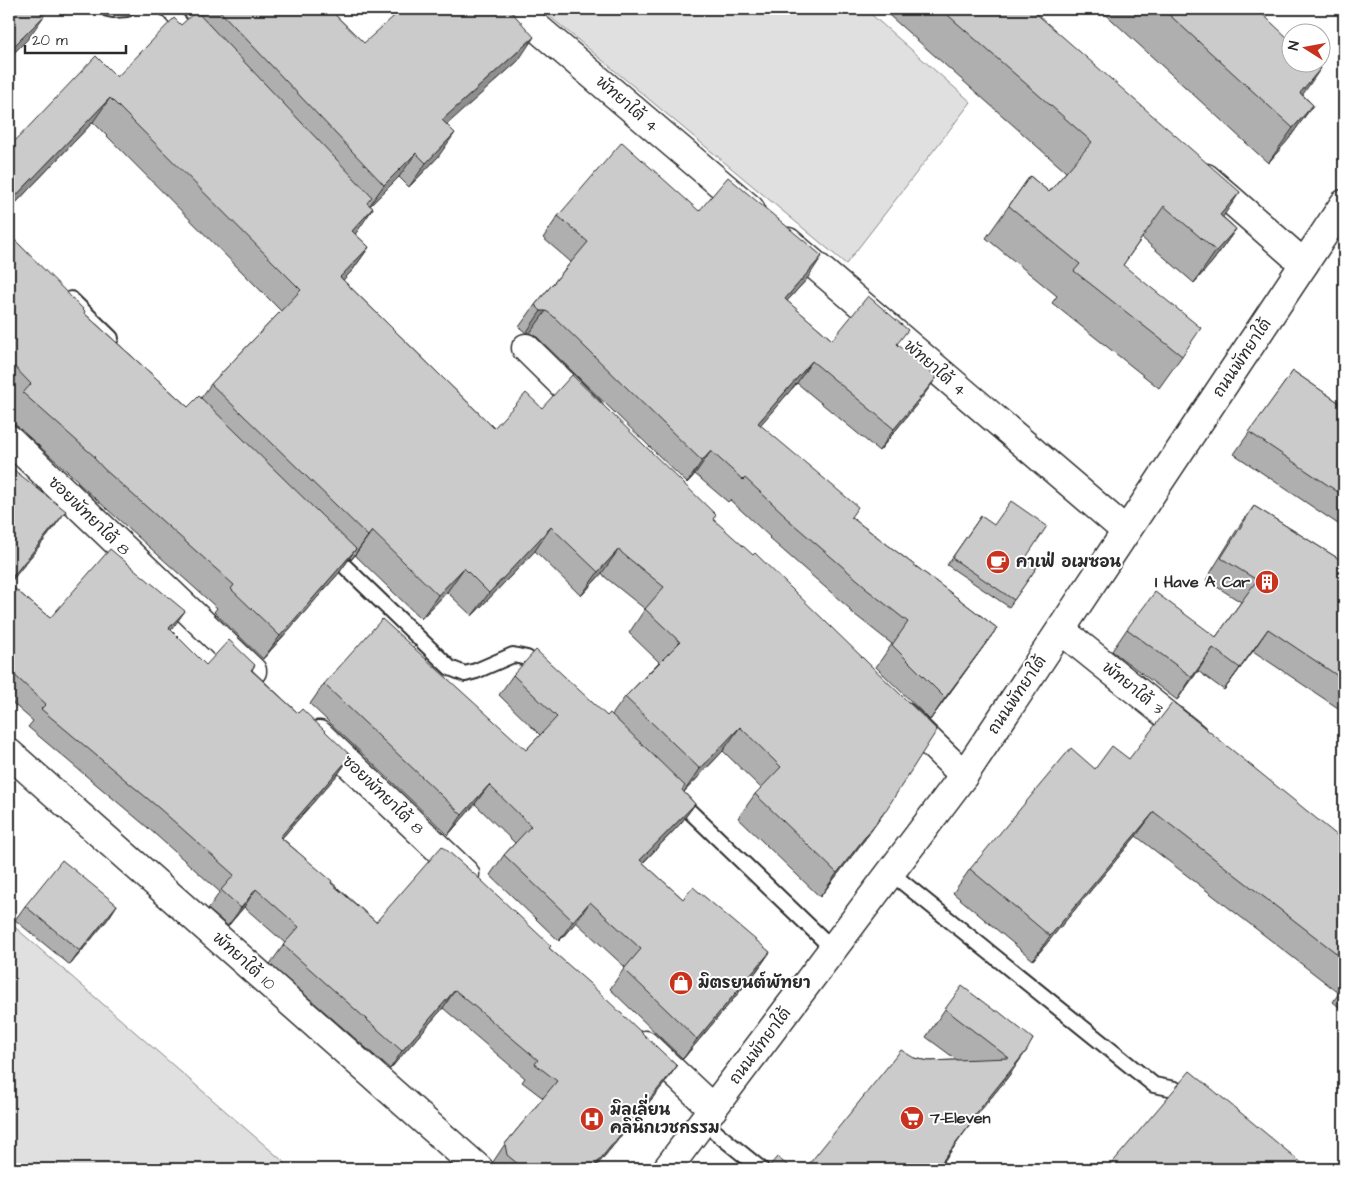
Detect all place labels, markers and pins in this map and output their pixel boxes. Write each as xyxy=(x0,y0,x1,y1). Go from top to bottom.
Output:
cafe icon: คาเฟ่ อเมซอน xyxy=(985,549,1011,575)
place label: คาเฟ่ อเมซอน xyxy=(1016,551,1122,573)
building icon: I Have A Car xyxy=(1254,569,1280,595)
place label: I Have A Car xyxy=(1155,571,1250,593)
shop icon: มิตรยนต์พัทยา xyxy=(668,970,694,996)
place label: มิตรยนต์พัทยา xyxy=(698,971,810,994)
place label: มิลเลี่ยน คลินิกเวชกรรม xyxy=(610,1093,719,1139)
supermarket icon: 7-Eleven xyxy=(899,1105,925,1131)
hospital icon: มิลเลี่ยน คลินิกเวชกรรม xyxy=(579,1106,605,1132)
place label: 7-Eleven xyxy=(929,1107,990,1129)

